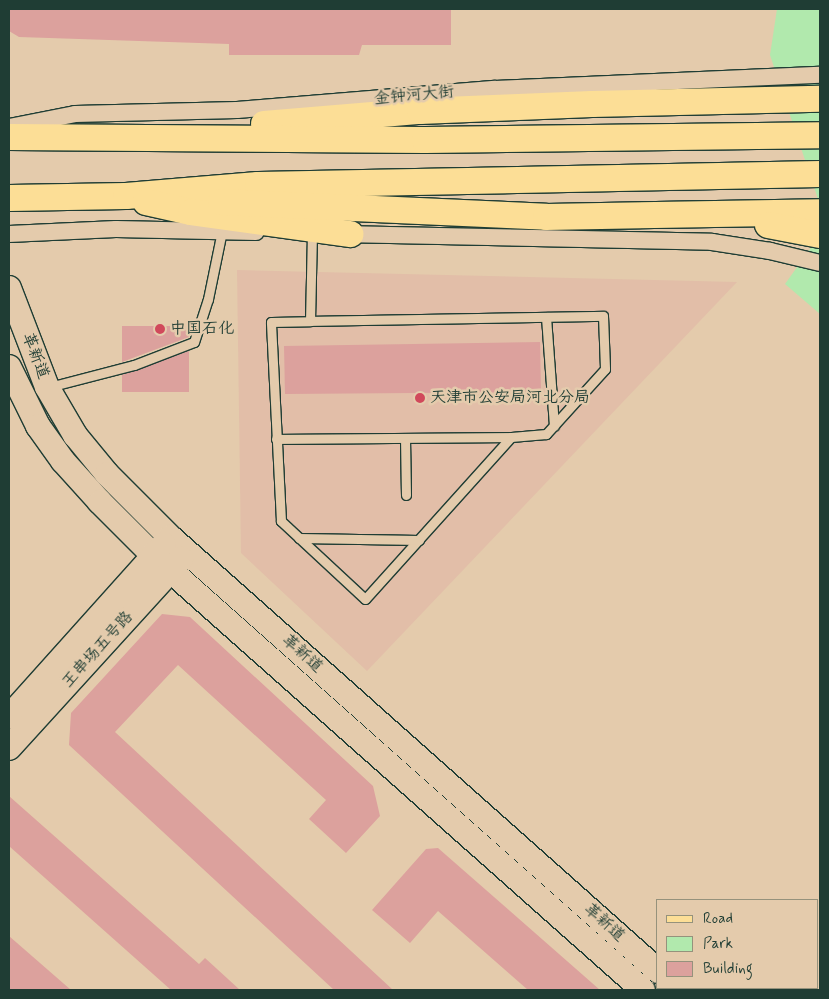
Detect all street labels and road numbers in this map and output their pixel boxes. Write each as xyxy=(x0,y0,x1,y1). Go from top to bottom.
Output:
street label: 金钟河大街 xyxy=(373,83,455,109)
street label: 革新道 xyxy=(17,330,53,382)
street label: 王串场五号路 xyxy=(59,608,137,692)
street label: 革新道 xyxy=(278,631,326,677)
street label: 革新道 xyxy=(580,900,628,946)

